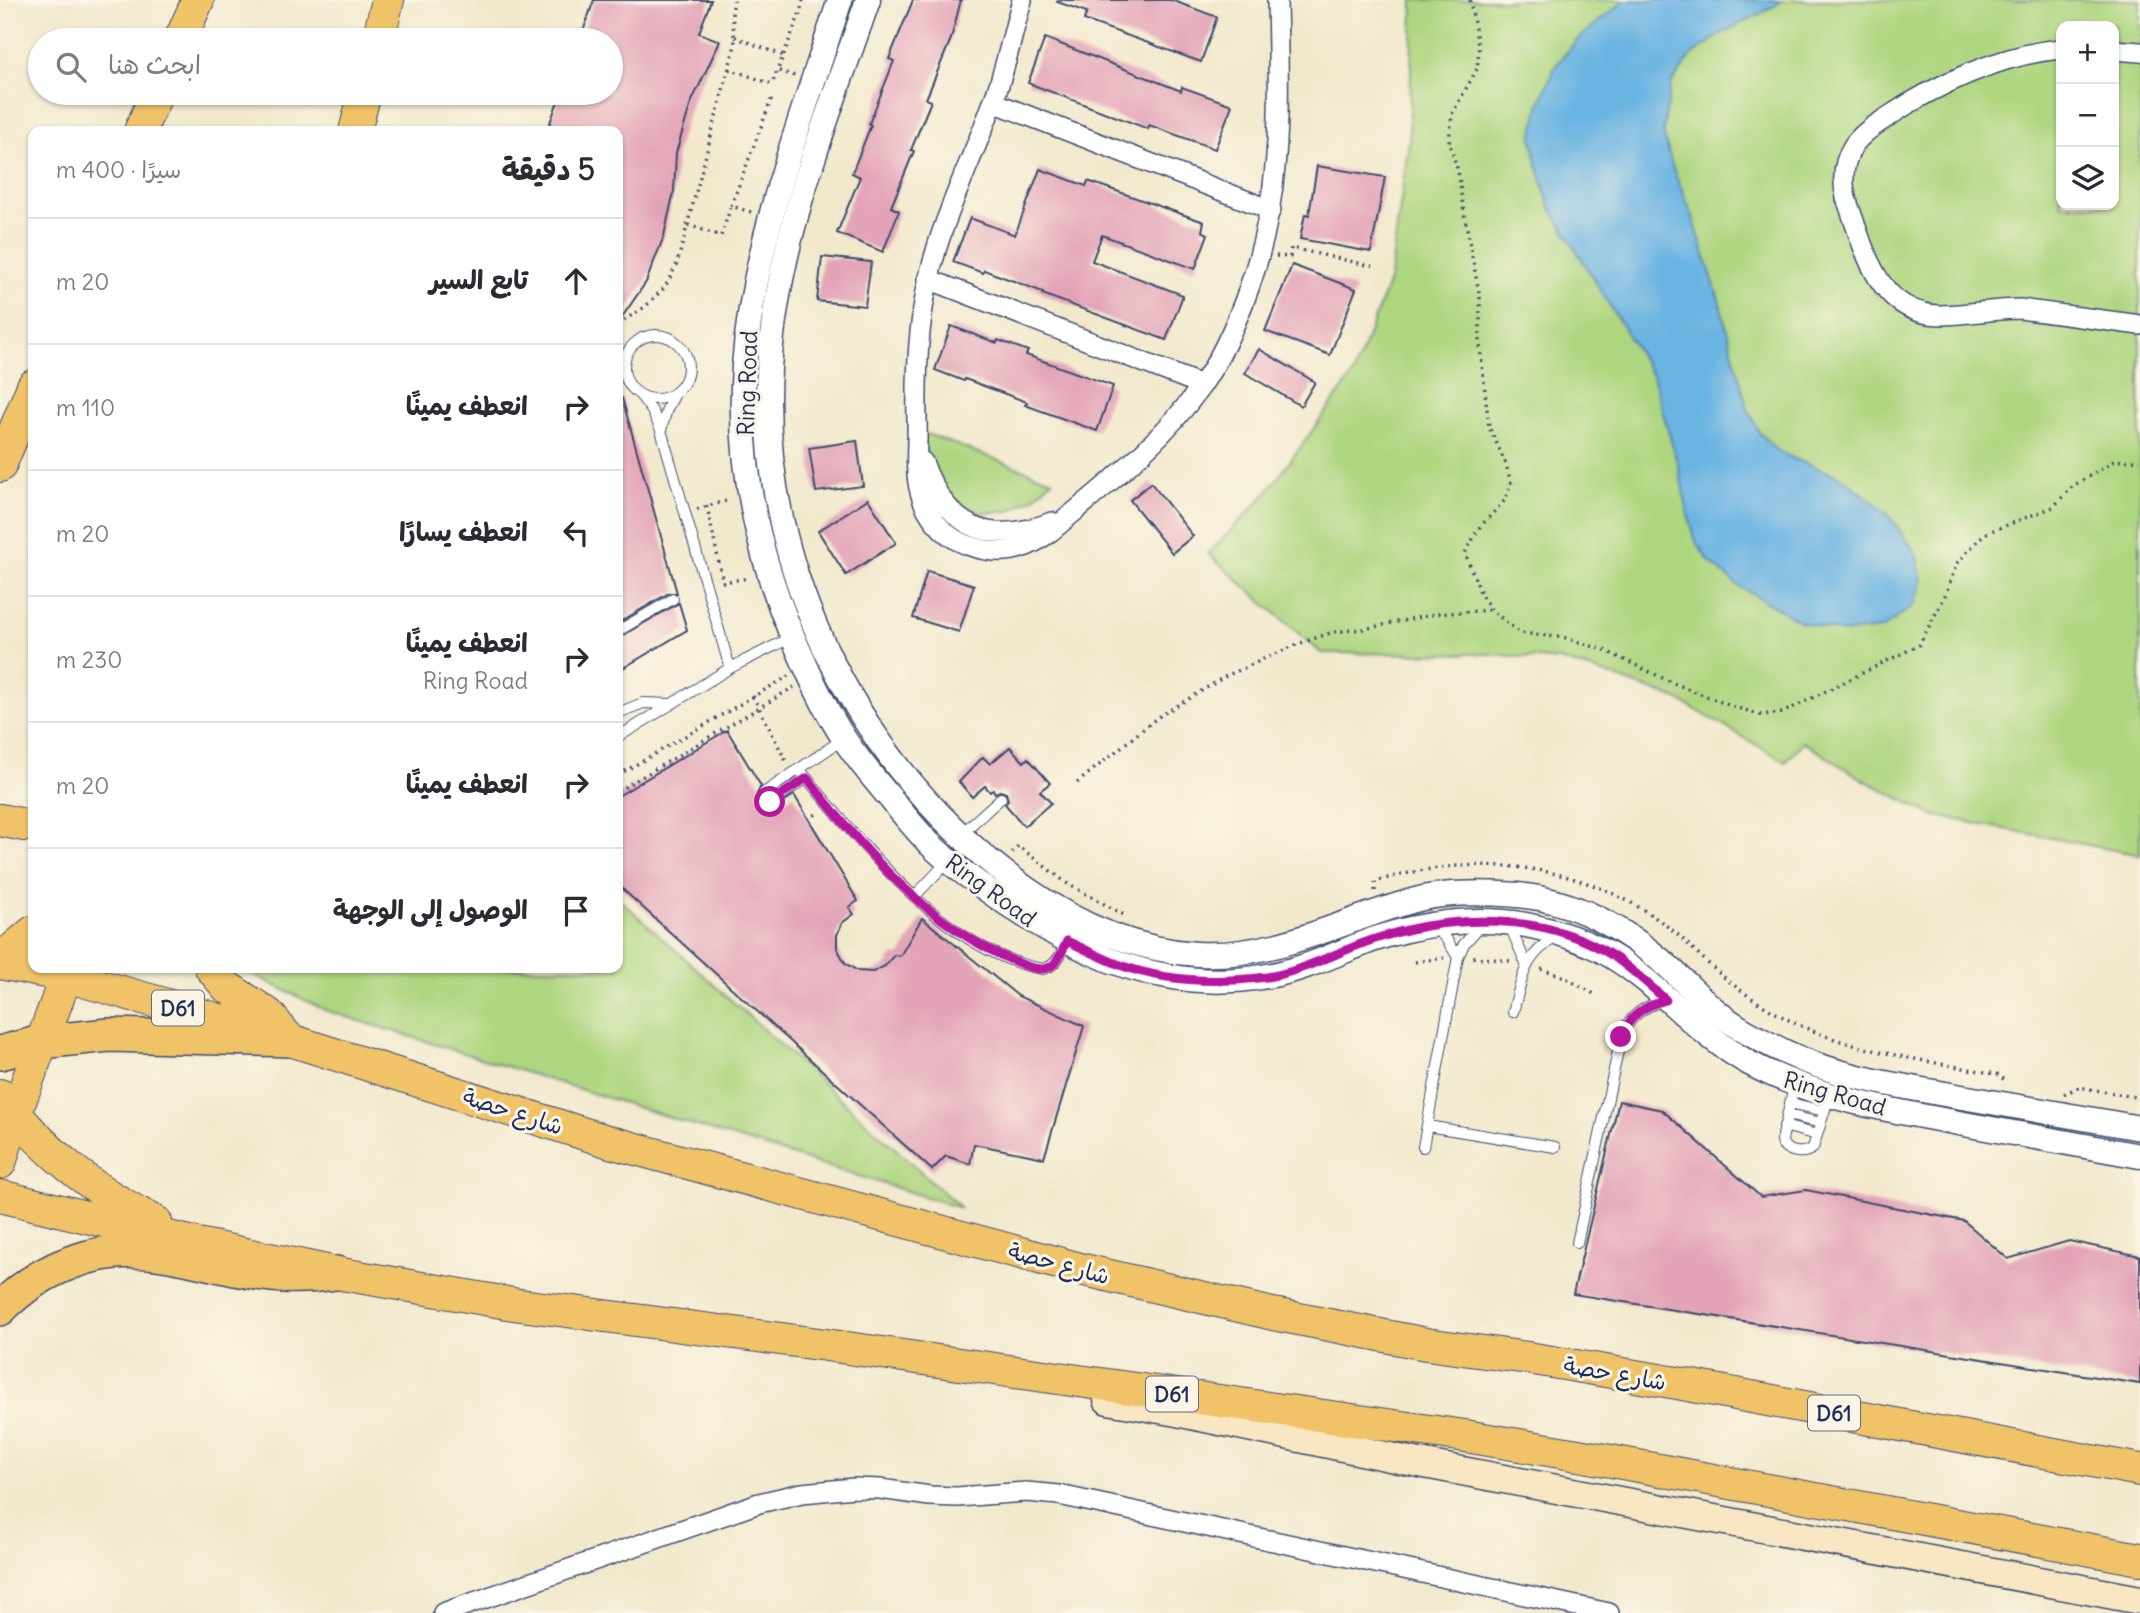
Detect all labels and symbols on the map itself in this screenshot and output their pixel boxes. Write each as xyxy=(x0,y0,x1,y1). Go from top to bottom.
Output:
street label: Ring Road xyxy=(731,330,763,436)
route start xyxy=(754,786,785,817)
street label: Ring Road xyxy=(940,847,1042,933)
road number: D61 xyxy=(152,990,204,1026)
route end xyxy=(1605,1021,1636,1052)
street label: Ring Road xyxy=(1780,1065,1890,1121)
street label: شارع حصة xyxy=(459,1081,567,1143)
street label: شارع حصة xyxy=(1005,1236,1113,1292)
street label: شارع حصة xyxy=(1561,1350,1669,1398)
road number: D61 xyxy=(1146,1376,1198,1412)
road number: D61 xyxy=(1808,1396,1860,1430)

